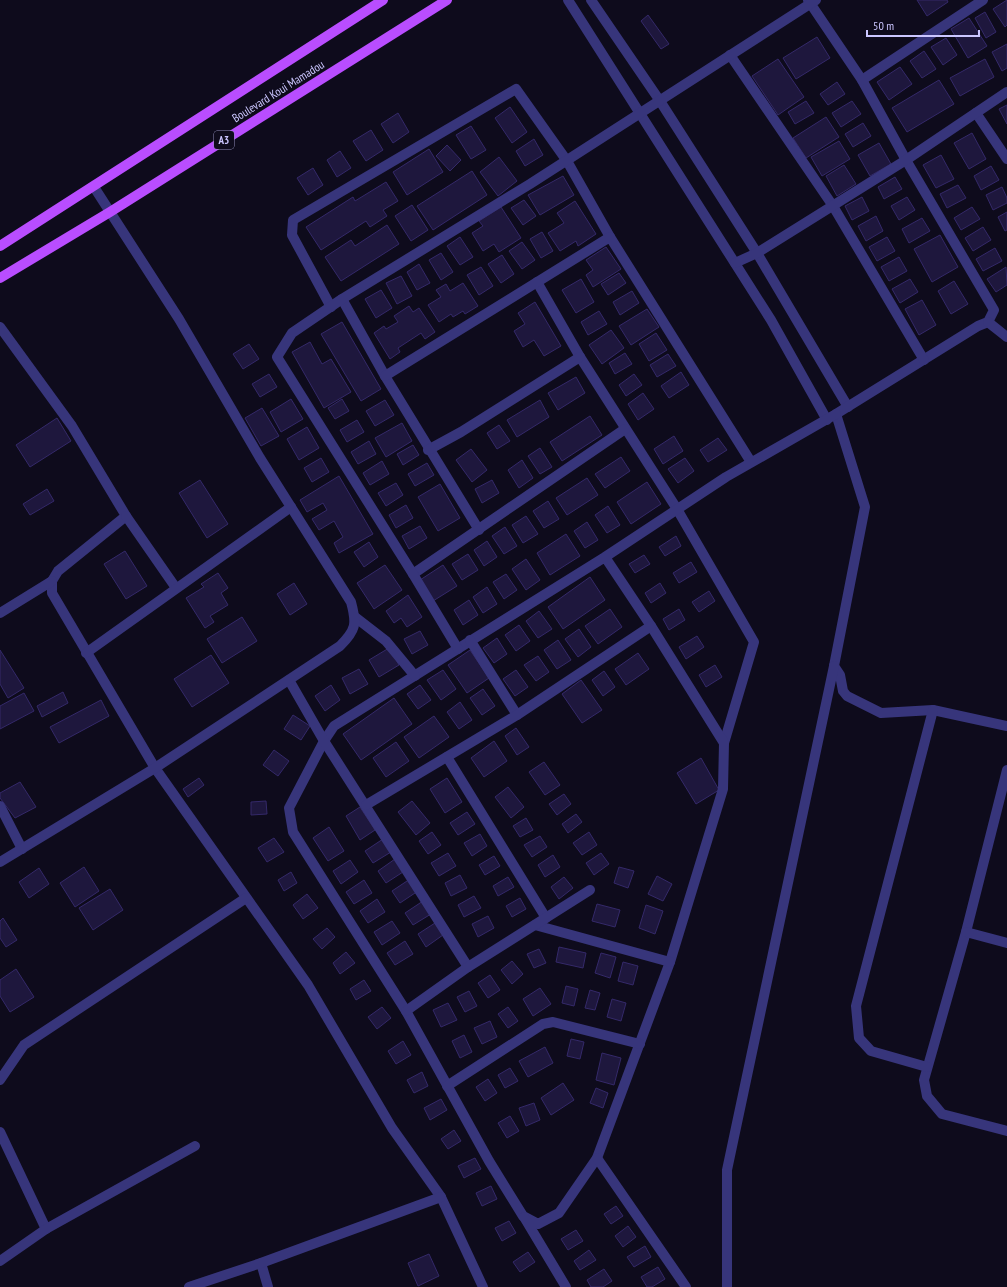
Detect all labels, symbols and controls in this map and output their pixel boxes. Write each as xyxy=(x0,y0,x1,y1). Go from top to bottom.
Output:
scale bar xyxy=(867,12,979,38)
text: 50 m xyxy=(873,18,894,33)
street label: Boulevard Koui Mamadou xyxy=(229,57,327,125)
road number: A3 xyxy=(214,131,234,149)

